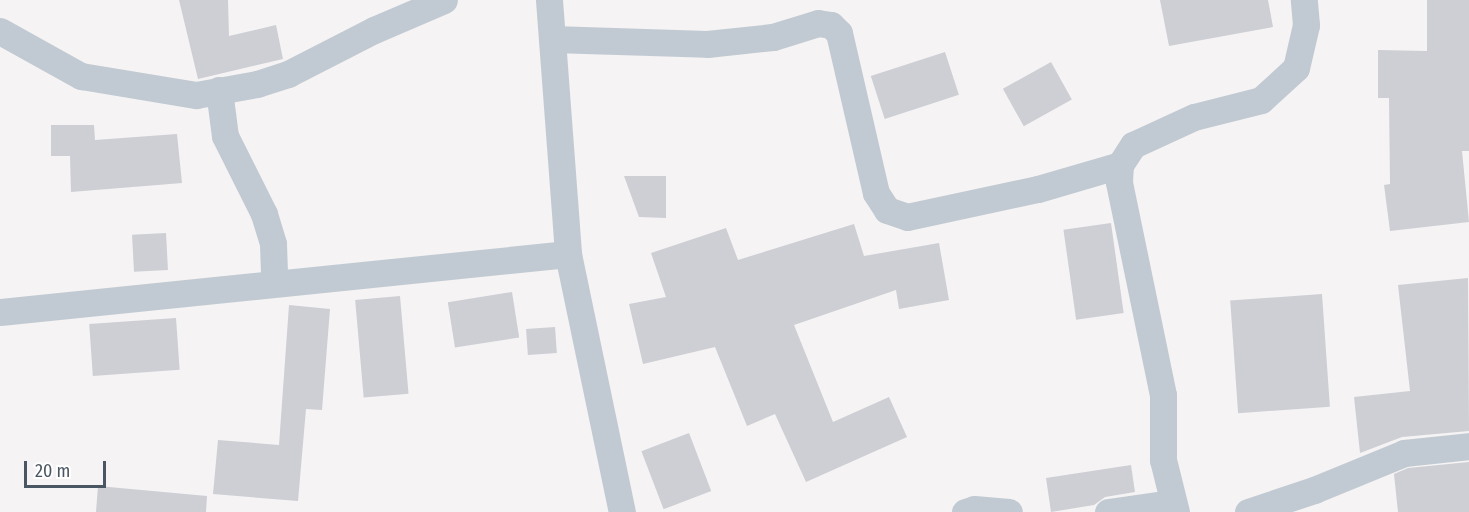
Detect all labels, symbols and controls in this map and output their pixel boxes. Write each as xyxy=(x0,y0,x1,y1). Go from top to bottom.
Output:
scale bar xyxy=(27,449,110,487)
text: 20 m xyxy=(35,460,70,482)

